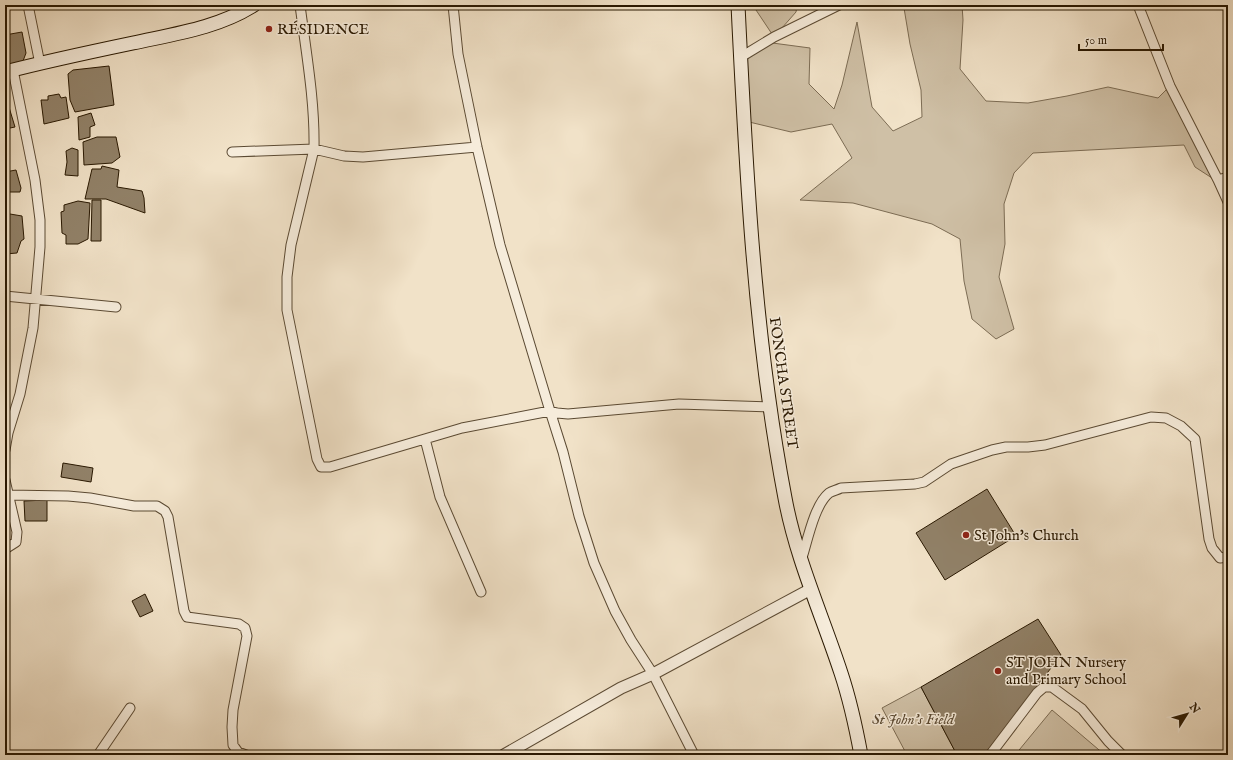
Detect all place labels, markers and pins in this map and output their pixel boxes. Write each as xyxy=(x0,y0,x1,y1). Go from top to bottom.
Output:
place label: RÉSIDENCE xyxy=(277,20,369,39)
marker: RÉSIDENCE xyxy=(264,24,274,34)
place label: St John's Church xyxy=(974,526,1079,545)
marker: St John's Church xyxy=(961,530,971,540)
place label: ST JOHN Nursery and Primary School xyxy=(1006,653,1127,689)
marker: ST JOHN Nursery and Primary School xyxy=(993,666,1003,676)

